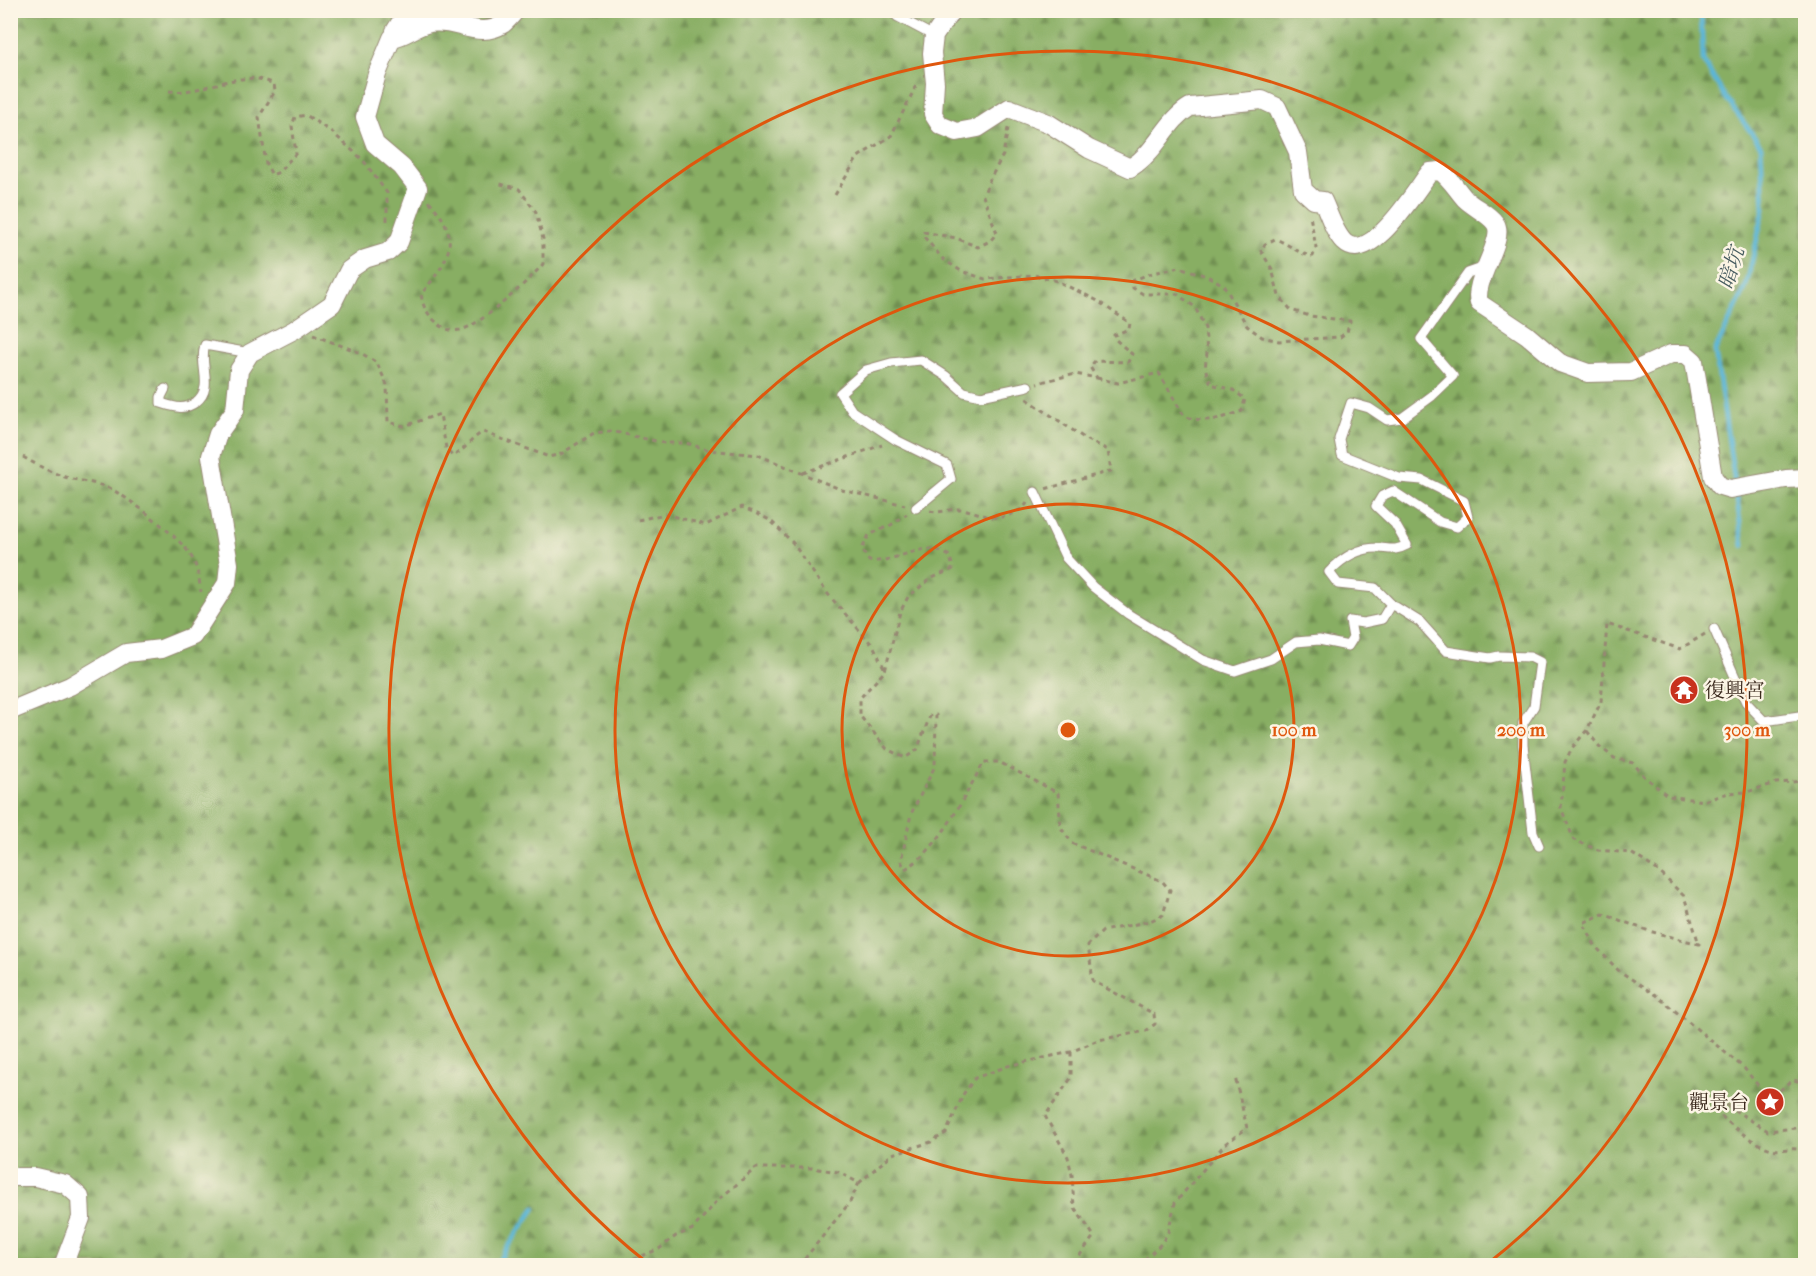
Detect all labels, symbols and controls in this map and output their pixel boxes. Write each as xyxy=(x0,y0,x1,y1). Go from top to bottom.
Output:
water label: 暗坑 xyxy=(1713,242,1749,292)
temple icon: 復興宮 xyxy=(1668,674,1700,706)
place label: 復興宮 xyxy=(1705,679,1765,702)
centre of rings xyxy=(1058,720,1078,740)
text: 100 m xyxy=(1271,720,1318,741)
text: 200 m xyxy=(1497,720,1546,741)
text: 300 m xyxy=(1724,720,1771,741)
place icon: 觀景台 xyxy=(1754,1086,1786,1118)
place label: 觀景台 xyxy=(1689,1091,1749,1114)

